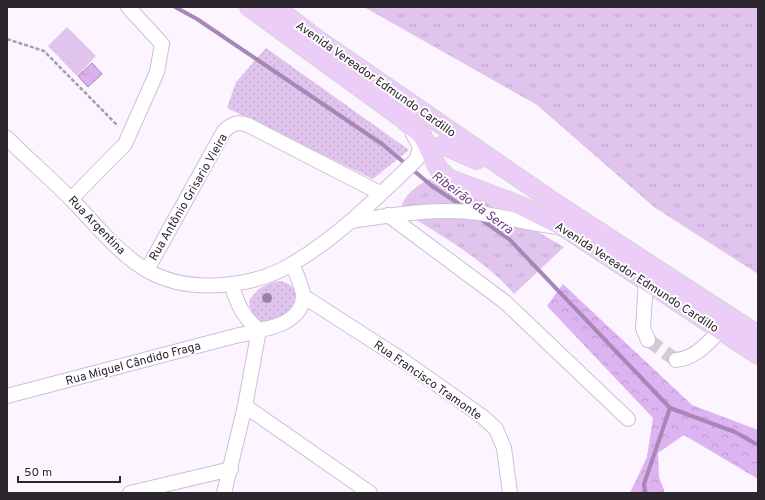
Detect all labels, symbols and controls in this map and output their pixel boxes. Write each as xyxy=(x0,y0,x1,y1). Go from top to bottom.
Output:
street label: Avenida Vereador Edmundo Cardillo xyxy=(292,18,459,142)
street label: Rua Antônio Grisario Vieira xyxy=(146,131,232,264)
water label: Ribeirão da Serra xyxy=(428,169,516,239)
street label: Rua Argentina xyxy=(64,193,128,259)
street label: Avenida Vereador Edmundo Cardillo xyxy=(552,219,722,337)
street label: Rua Francisco Tramonte xyxy=(370,337,485,424)
street label: Rua Miguel Cândido Fraga xyxy=(64,338,203,390)
scale bar xyxy=(18,458,120,484)
text: 50 m xyxy=(24,465,52,481)

